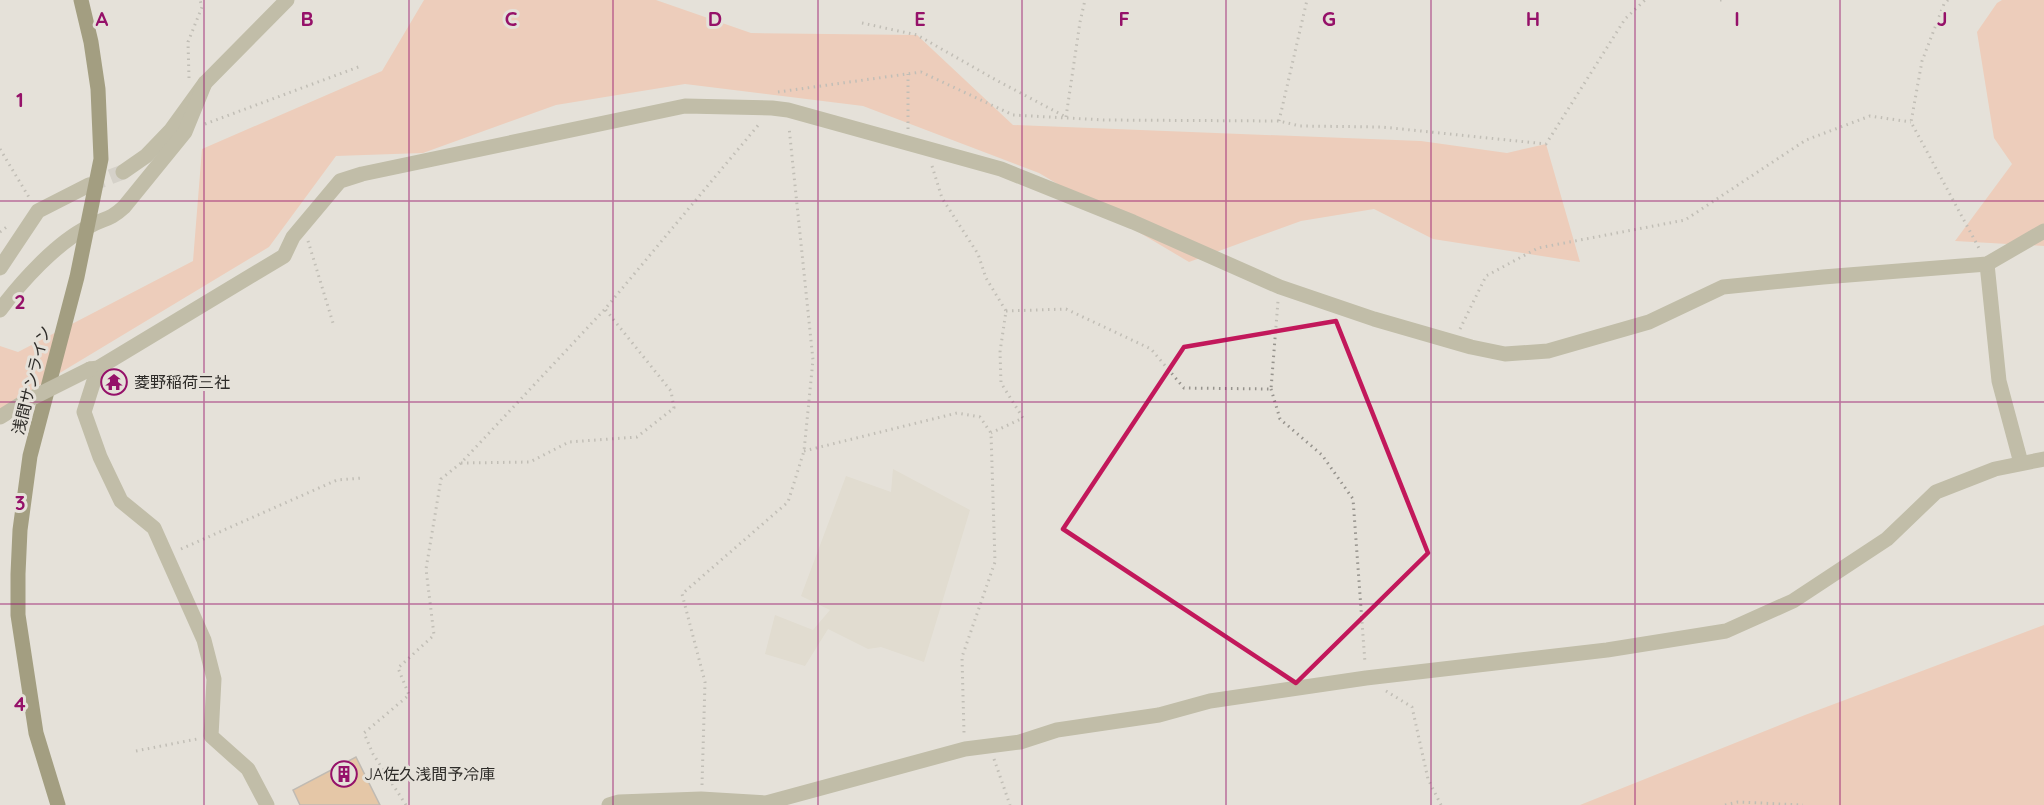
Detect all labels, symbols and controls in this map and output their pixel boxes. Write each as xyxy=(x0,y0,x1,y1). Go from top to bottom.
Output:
text: A xyxy=(96,6,109,31)
text: B xyxy=(300,6,314,31)
text: C xyxy=(505,6,518,31)
text: D xyxy=(708,6,722,31)
text: E xyxy=(914,6,926,31)
text: F xyxy=(1118,6,1130,31)
text: G xyxy=(1322,6,1336,31)
text: H xyxy=(1526,6,1540,31)
text: I xyxy=(1734,6,1740,31)
text: J xyxy=(1936,6,1948,31)
text: 1 xyxy=(16,87,24,112)
text: 2 xyxy=(14,289,26,314)
street label: 浅間サンライン xyxy=(8,323,54,437)
temple icon: 菱野稲荷三社 xyxy=(99,367,129,397)
place label: 菱野稲荷三社 xyxy=(134,372,230,392)
text: 3 xyxy=(15,490,25,515)
text: 4 xyxy=(14,691,26,716)
building icon: JA佐久浅間予冷庫 xyxy=(329,759,359,789)
place label: JA佐久浅間予冷庫 xyxy=(364,764,495,784)

